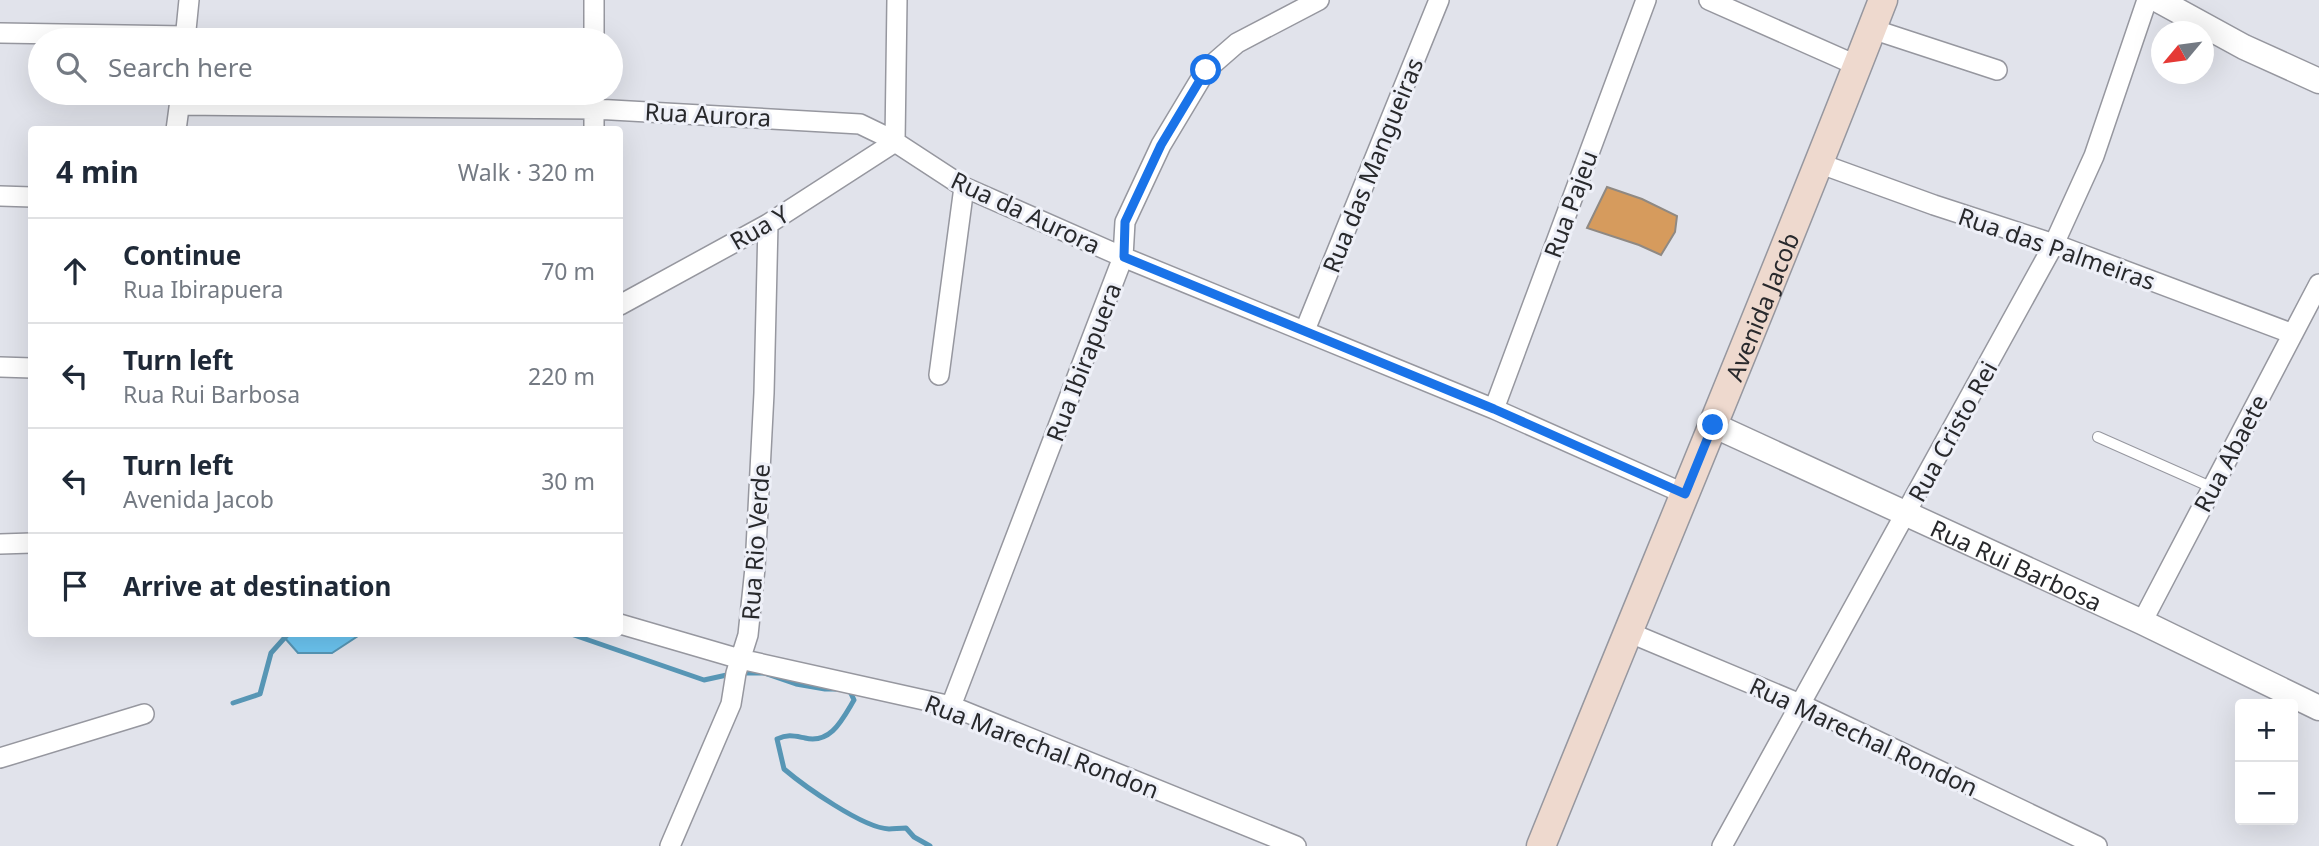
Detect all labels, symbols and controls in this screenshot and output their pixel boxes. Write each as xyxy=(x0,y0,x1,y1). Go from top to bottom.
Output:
north arrow xyxy=(2151,21,2214,84)
search box xyxy=(28,28,623,105)
icon: search xyxy=(52,48,90,86)
text: Search here xyxy=(108,49,253,85)
street label: Rua das Mangueiras xyxy=(1314,53,1430,277)
route start xyxy=(1190,54,1221,85)
street label: Rua Aurora xyxy=(644,94,772,134)
street label: Rua Pajeu xyxy=(1535,146,1605,262)
text: 4 min xyxy=(56,151,139,192)
text: Walk · 320 m xyxy=(458,156,595,188)
street label: Rua da Aurora xyxy=(946,163,1106,261)
street label: Rua Y xyxy=(723,197,795,257)
street label: Rua das Palmeiras xyxy=(1954,199,2160,297)
street label: Avenida Jacob xyxy=(1716,227,1806,385)
text: Continue xyxy=(123,237,241,273)
icon: ahead xyxy=(56,252,94,290)
text: 70 m xyxy=(541,255,595,287)
text: Rua Ibirapuera xyxy=(123,273,284,305)
street label: Rua Ibirapuera xyxy=(1038,278,1128,446)
text: Turn left xyxy=(123,342,234,378)
street label: Rua Cristo Rei xyxy=(1900,355,2004,507)
icon: left xyxy=(56,357,94,395)
text: 220 m xyxy=(528,360,595,392)
text: Rua Rui Barbosa xyxy=(123,378,300,410)
street label: Rua Abaete xyxy=(2185,388,2275,518)
route end xyxy=(1697,409,1728,440)
text: Turn left xyxy=(123,447,234,483)
icon: left xyxy=(56,462,94,500)
street label: Rua Rio Verde xyxy=(733,463,777,621)
text: 30 m xyxy=(541,465,595,497)
text: Avenida Jacob xyxy=(123,483,274,515)
street label: Rua Rui Barbosa xyxy=(1926,511,2107,618)
icon: arrive xyxy=(56,567,94,605)
text: Arrive at destination xyxy=(123,568,392,604)
street label: Rua Marechal Rondon xyxy=(1745,669,1983,803)
street label: Rua Marechal Rondon xyxy=(920,686,1164,806)
map controls xyxy=(2235,699,2298,825)
button: + xyxy=(2235,699,2298,762)
button: − xyxy=(2235,762,2298,825)

